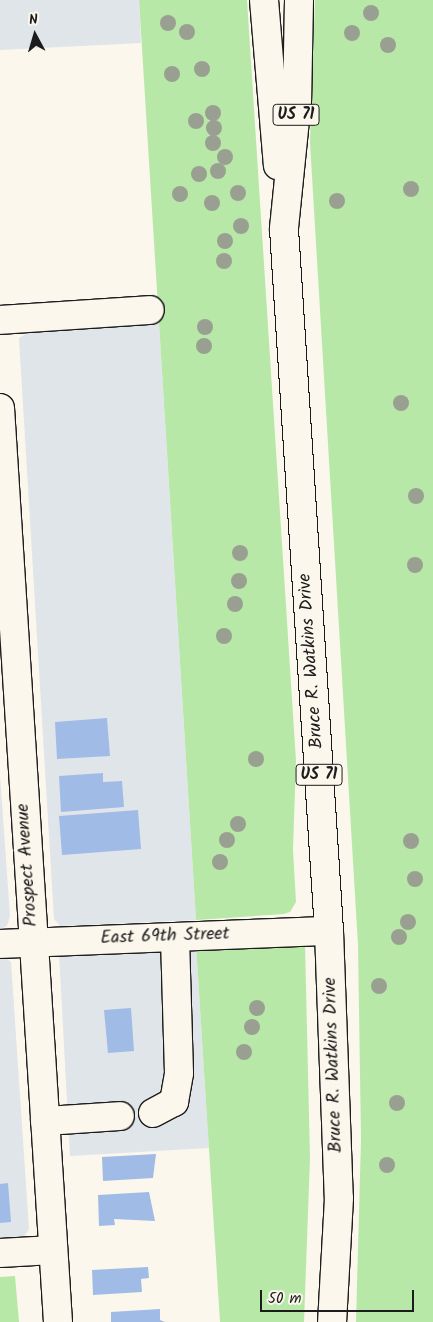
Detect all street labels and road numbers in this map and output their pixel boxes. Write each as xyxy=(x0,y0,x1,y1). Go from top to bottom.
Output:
road number: US 71 xyxy=(272,102,320,128)
street label: Bruce R. Watkins Drive xyxy=(295,573,329,749)
road number: US 71 xyxy=(295,762,343,788)
street label: Prospect Avenue xyxy=(13,803,43,927)
street label: East 69th Street xyxy=(100,924,230,950)
street label: Bruce R. Watkins Drive xyxy=(320,977,348,1153)

